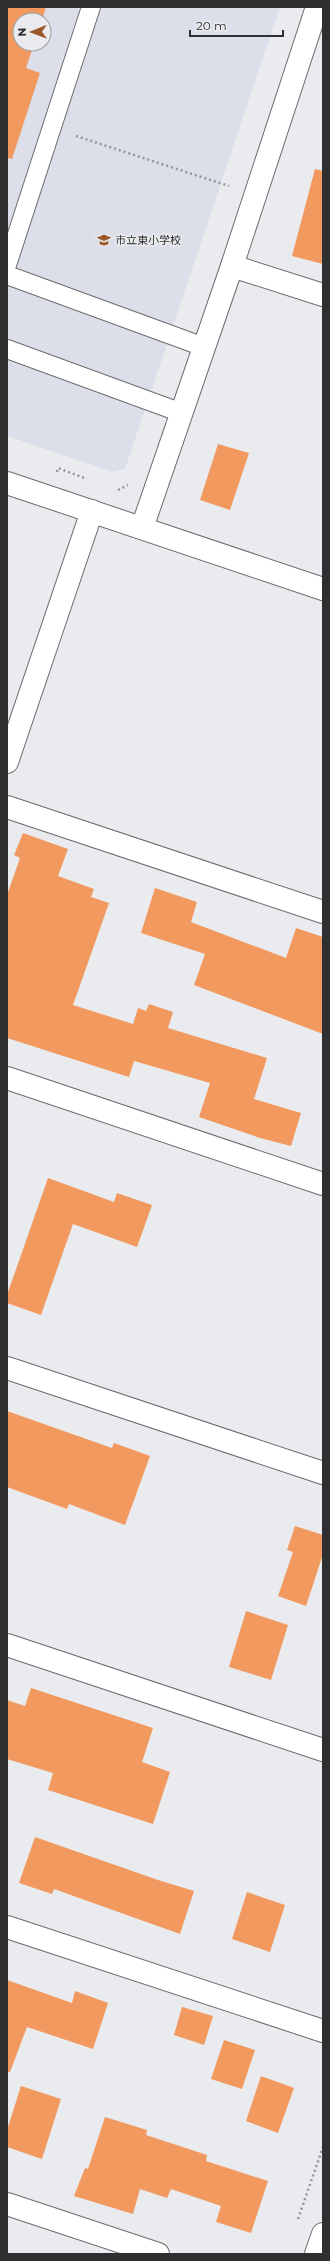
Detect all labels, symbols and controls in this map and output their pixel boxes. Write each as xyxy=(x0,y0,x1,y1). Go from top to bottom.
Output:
north arrow xyxy=(12,12,52,52)
scale bar xyxy=(190,12,283,38)
text: 20 m xyxy=(196,18,227,33)
text: N xyxy=(15,28,29,37)
school or university icon: 市立東小学校 xyxy=(96,232,112,248)
place label: 市立東小学校 xyxy=(115,233,181,247)

